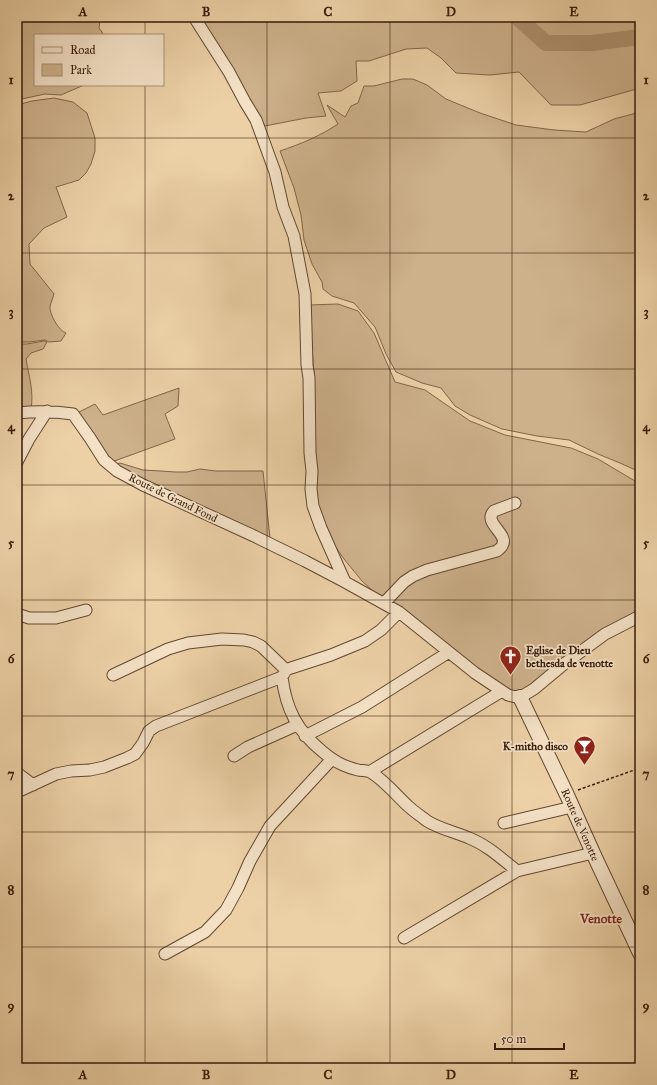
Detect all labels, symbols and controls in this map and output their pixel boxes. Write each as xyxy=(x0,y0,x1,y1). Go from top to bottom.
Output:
text: A xyxy=(78,4,88,20)
text: B xyxy=(202,4,211,20)
text: C xyxy=(324,4,333,20)
text: D xyxy=(446,4,456,20)
text: E xyxy=(569,4,579,20)
legend xyxy=(34,34,164,86)
text: Road xyxy=(70,43,96,57)
text: Park xyxy=(70,63,92,77)
text: 1 xyxy=(8,72,14,88)
text: 1 xyxy=(643,72,649,88)
text: 2 xyxy=(8,188,15,204)
text: 2 xyxy=(643,188,650,204)
text: 3 xyxy=(8,304,14,320)
text: 3 xyxy=(643,304,649,320)
text: 4 xyxy=(7,419,15,435)
text: 4 xyxy=(642,419,650,435)
street label: Route de Grand Fond xyxy=(126,471,220,525)
text: 5 xyxy=(8,535,15,551)
text: 5 xyxy=(643,535,650,551)
church icon: Eglise de Dieu bethesda de venotte xyxy=(498,643,524,676)
place label: Eglise de Dieu bethesda de venotte xyxy=(525,644,614,670)
text: 6 xyxy=(8,651,16,667)
text: 6 xyxy=(643,651,651,667)
bar icon: K-mitho disco xyxy=(571,733,597,766)
place label: K-mitho disco xyxy=(503,740,568,753)
text: 7 xyxy=(8,766,15,782)
text: 7 xyxy=(643,766,650,782)
street label: Route de Venotte xyxy=(558,787,602,864)
text: 8 xyxy=(8,882,15,898)
text: 8 xyxy=(643,882,650,898)
district label: Venotte xyxy=(579,911,623,927)
text: 9 xyxy=(8,998,15,1014)
text: 9 xyxy=(643,998,650,1014)
scale bar xyxy=(495,1025,564,1051)
text: 50 m xyxy=(501,1032,526,1046)
text: A xyxy=(78,1067,88,1083)
text: B xyxy=(202,1067,211,1083)
text: C xyxy=(324,1067,333,1083)
text: D xyxy=(446,1067,456,1083)
text: E xyxy=(569,1067,579,1083)

